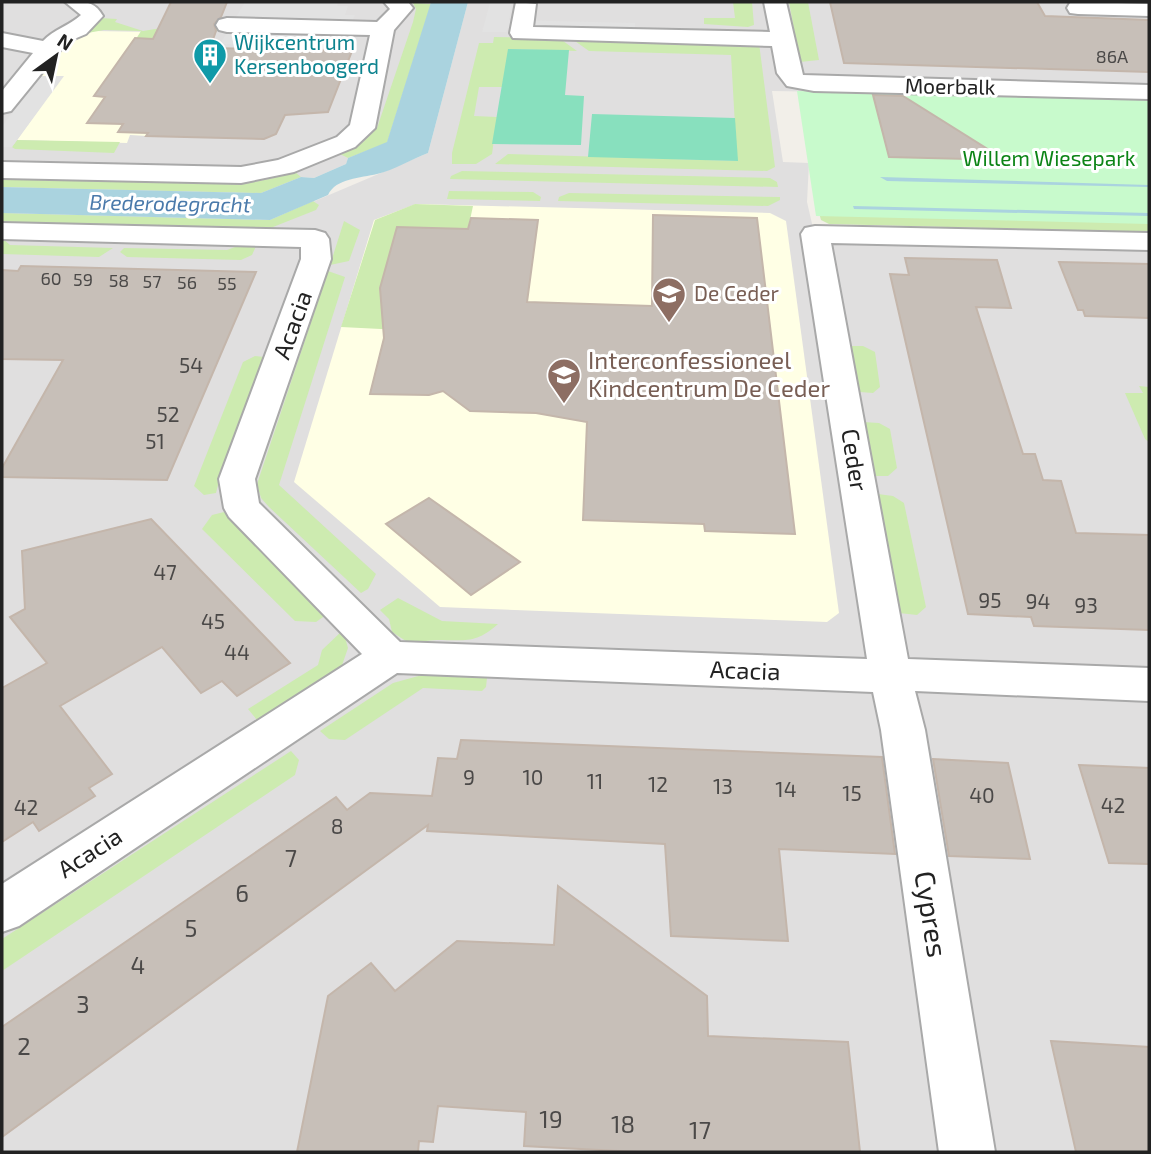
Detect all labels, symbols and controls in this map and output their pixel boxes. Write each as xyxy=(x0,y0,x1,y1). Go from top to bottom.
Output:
north arrow xyxy=(21,21,91,91)
text: N xyxy=(54,28,78,55)
place label: Wijkcentrum Kersenboogerd xyxy=(234,29,379,78)
building icon: Wijkcentrum Kersenboogerd xyxy=(191,36,229,85)
house number: 86A xyxy=(1096,45,1129,67)
street label: Moerbalk xyxy=(905,72,996,99)
park label: Willem Wiesepark xyxy=(963,145,1136,170)
water label: Brederodegracht xyxy=(89,189,251,216)
house number: 60 xyxy=(40,267,62,289)
house number: 59 xyxy=(73,268,93,290)
house number: 58 xyxy=(109,269,129,291)
house number: 57 xyxy=(143,270,161,292)
house number: 56 xyxy=(177,271,197,293)
house number: 55 xyxy=(217,272,237,294)
school or university icon: De Ceder xyxy=(650,275,688,324)
place label: De Ceder xyxy=(694,280,779,305)
street label: Acacia xyxy=(266,286,317,363)
place label: Interconfessioneel Kindcentrum De Ceder xyxy=(588,345,830,402)
house number: 54 xyxy=(179,352,203,377)
school or university icon: Interconfessioneel Kindcentrum De Ceder xyxy=(545,356,583,405)
house number: 52 xyxy=(156,401,180,426)
street label: Ceder xyxy=(836,426,875,493)
house number: 51 xyxy=(145,428,165,453)
house number: 47 xyxy=(153,559,177,584)
house number: 95 xyxy=(978,587,1002,612)
house number: 94 xyxy=(1026,588,1050,613)
house number: 93 xyxy=(1074,592,1098,617)
house number: 45 xyxy=(201,608,225,633)
house number: 44 xyxy=(224,639,250,664)
street label: Acacia xyxy=(709,654,781,685)
house number: 9 xyxy=(463,764,475,789)
house number: 10 xyxy=(522,764,544,789)
house number: 11 xyxy=(587,768,603,793)
house number: 12 xyxy=(648,771,668,796)
house number: 13 xyxy=(713,773,733,798)
house number: 14 xyxy=(775,776,797,801)
house number: 15 xyxy=(842,780,862,805)
house number: 40 xyxy=(969,782,995,807)
house number: 42 xyxy=(1101,792,1125,817)
house number: 42 xyxy=(14,794,38,819)
house number: 8 xyxy=(331,813,343,838)
street label: Acacia xyxy=(52,820,127,883)
house number: 7 xyxy=(285,843,297,872)
street label: Cypres xyxy=(908,868,956,959)
house number: 6 xyxy=(235,878,249,907)
house number: 5 xyxy=(185,913,197,942)
house number: 4 xyxy=(131,950,145,979)
house number: 3 xyxy=(76,989,90,1018)
house number: 2 xyxy=(17,1031,31,1060)
house number: 19 xyxy=(539,1104,563,1133)
house number: 18 xyxy=(611,1109,635,1138)
house number: 17 xyxy=(689,1115,711,1144)

